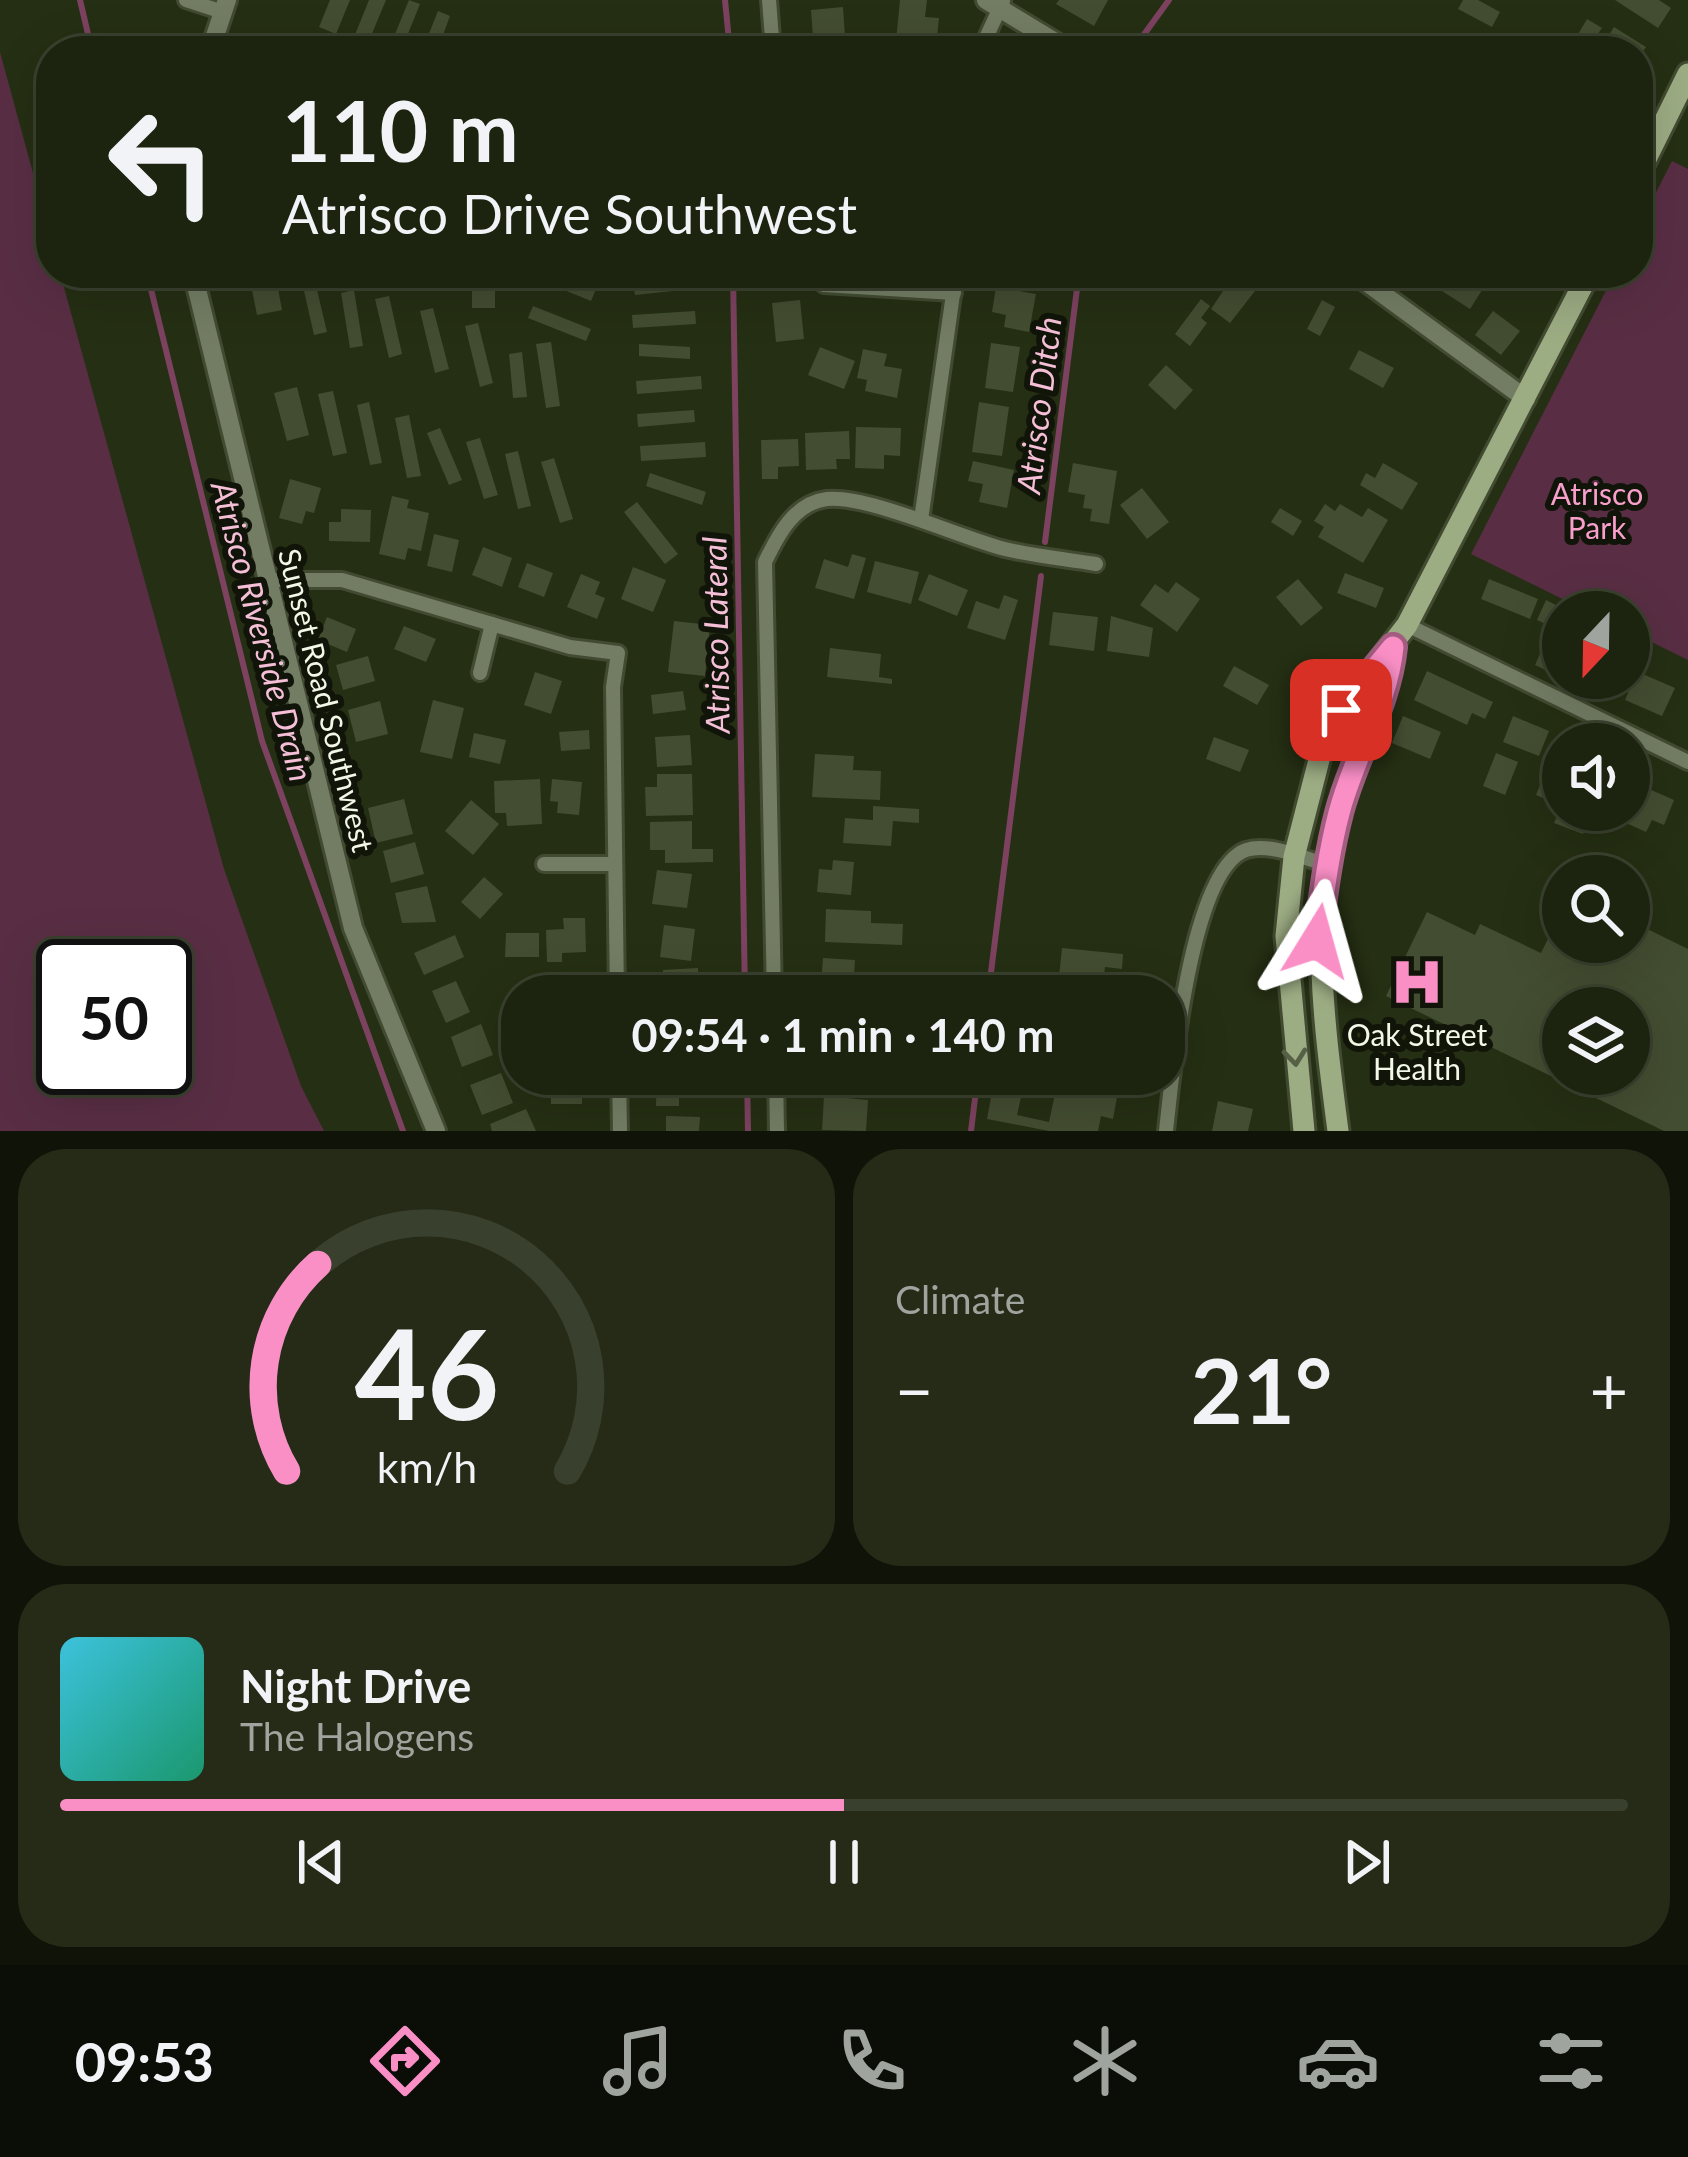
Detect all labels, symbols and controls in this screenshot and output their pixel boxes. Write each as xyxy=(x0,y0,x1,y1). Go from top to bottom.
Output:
text: 110 m xyxy=(282,79,519,180)
icon: left xyxy=(84,84,240,240)
text: Atrisco Drive Southwest xyxy=(282,181,857,246)
water label: Atrisco Ditch xyxy=(1007,314,1069,498)
water label: Atrisco Riverside Drain xyxy=(203,475,322,786)
park label: Atrisco Park xyxy=(1551,475,1643,545)
water label: Atrisco Lateral xyxy=(693,536,737,736)
street label: Sunset Road Southwest xyxy=(272,545,382,856)
north arrow xyxy=(1542,591,1650,699)
map controls xyxy=(1542,591,1650,1095)
pin xyxy=(1290,659,1392,761)
icon: arrive xyxy=(1308,677,1374,743)
button: sound xyxy=(1542,723,1650,831)
button: search xyxy=(1542,855,1650,963)
position arrow xyxy=(1254,878,1380,1004)
speed limit sign: 50 xyxy=(36,939,192,1095)
hospital icon: Oak Street Health xyxy=(1388,953,1446,1011)
button: layers xyxy=(1542,987,1650,1095)
text: 09:54 · 1 min · 140 m xyxy=(632,1008,1054,1062)
place label: Oak Street Health xyxy=(1347,1016,1487,1086)
one-way arrow xyxy=(1282,1048,1307,1067)
text: Climate xyxy=(895,1276,1025,1322)
text: 46 xyxy=(354,1297,499,1447)
text: 21° xyxy=(1191,1335,1332,1443)
text: − xyxy=(895,1350,933,1429)
text: + xyxy=(1590,1350,1628,1429)
text: km/h xyxy=(376,1440,477,1491)
text: Night Drive xyxy=(240,1659,471,1713)
text: The Halogens xyxy=(240,1713,474,1759)
icon: previous xyxy=(288,1829,354,1895)
icon: pause xyxy=(811,1829,877,1895)
icon: next xyxy=(1334,1829,1400,1895)
icon: directions xyxy=(363,2019,447,2103)
icon: music xyxy=(596,2019,680,2103)
icon: phone xyxy=(830,2019,914,2103)
icon: climate xyxy=(1063,2019,1147,2103)
icon: car xyxy=(1296,2019,1380,2103)
icon: filters xyxy=(1529,2019,1613,2103)
text: 09:53 xyxy=(75,2029,214,2094)

